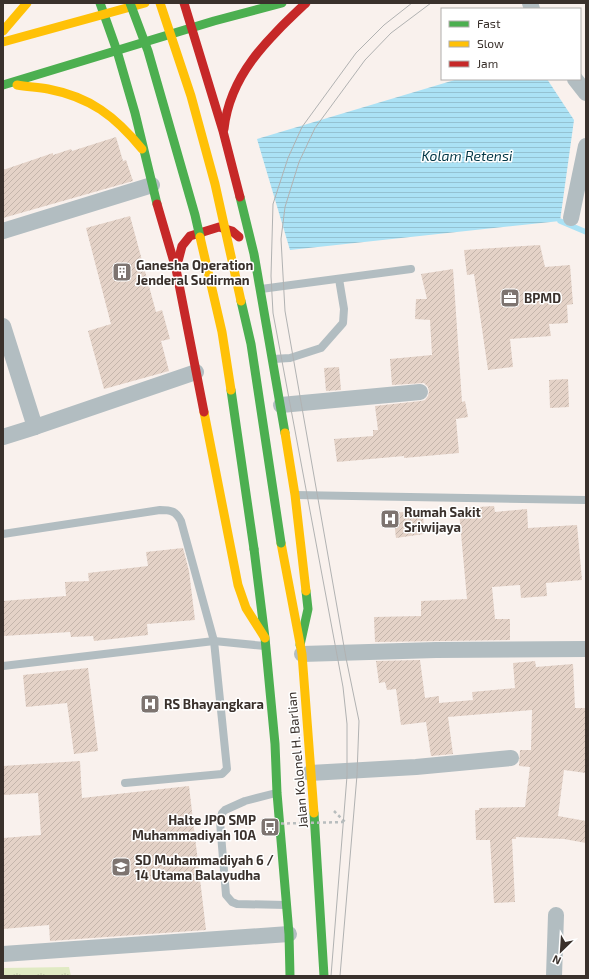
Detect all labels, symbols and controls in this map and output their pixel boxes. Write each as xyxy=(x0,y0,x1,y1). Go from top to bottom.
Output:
legend xyxy=(441,8,581,80)
text: Fast xyxy=(477,16,501,30)
text: Slow xyxy=(477,36,504,50)
text: Jam xyxy=(477,56,498,70)
water label: Kolam Retensi xyxy=(422,147,513,164)
place label: Ganesha Operation Jenderal Sudirman xyxy=(136,257,253,288)
building icon: Ganesha Operation Jenderal Sudirman xyxy=(111,261,133,283)
office icon: BPMD xyxy=(499,287,521,309)
place label: BPMD xyxy=(524,290,561,306)
place label: Rumah Sakit Sriwijaya xyxy=(404,504,481,535)
hospital icon: Rumah Sakit Sriwijaya xyxy=(379,508,401,530)
street label: Jalan Kolonel H. Barlian xyxy=(283,691,311,829)
hospital icon: RS Bhayangkara xyxy=(139,693,161,715)
place label: RS Bhayangkara xyxy=(164,696,264,712)
place label: Halte JPO SMP Muhammadiyah 10A xyxy=(132,812,257,843)
bus stop icon: Halte JPO SMP Muhammadiyah 10A xyxy=(259,816,281,838)
place label: SD Muhammadiyah 6 / 14 Utama Balayudha xyxy=(135,852,274,883)
school or university icon: SD Muhammadiyah 6 / 14 Utama Balayudha xyxy=(110,856,132,878)
north arrow xyxy=(541,931,581,971)
text: N xyxy=(550,953,563,968)

